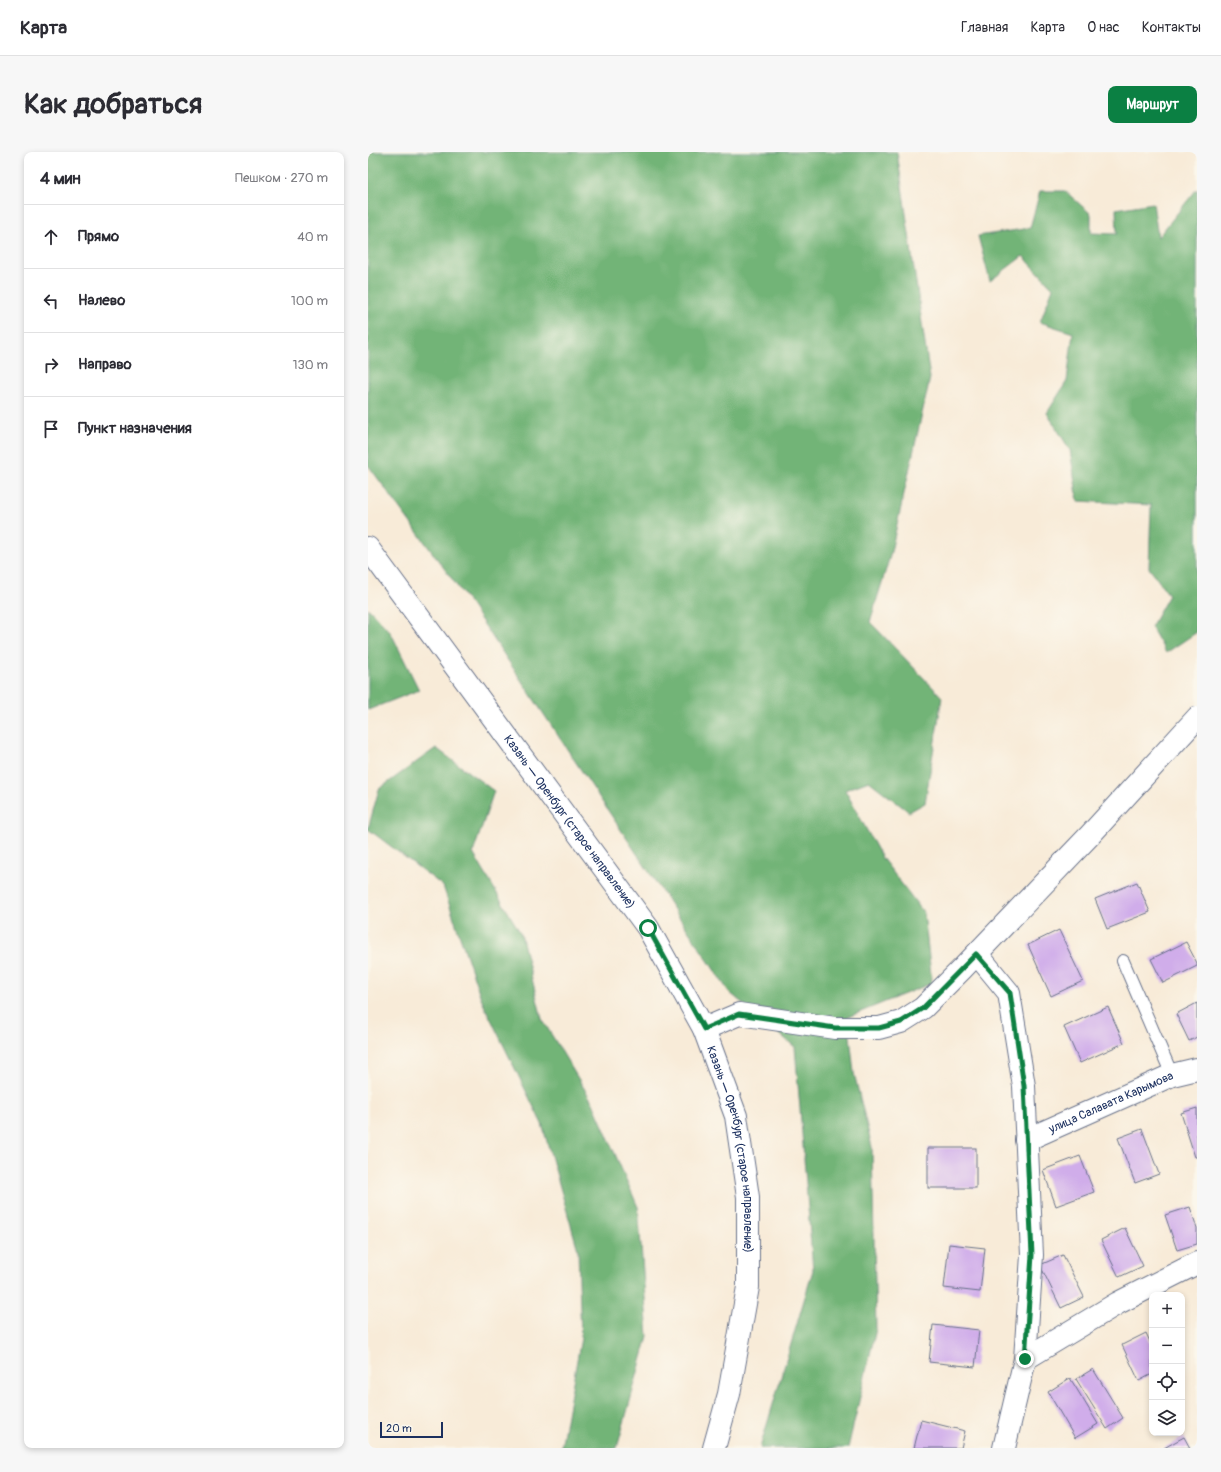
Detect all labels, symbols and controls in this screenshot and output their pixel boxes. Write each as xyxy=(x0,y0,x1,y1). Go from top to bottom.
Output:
text: Карта xyxy=(20,16,67,40)
text: Главная xyxy=(961,19,1008,36)
text: Карта xyxy=(1030,19,1065,36)
text: О нас xyxy=(1087,19,1120,36)
text: Контакты xyxy=(1142,19,1201,36)
button: Маршрут xyxy=(1108,86,1197,123)
text: Как добраться xyxy=(24,87,202,122)
text: 4 мин xyxy=(40,168,81,189)
text: Пешком · 270 m xyxy=(235,170,328,186)
icon: ahead xyxy=(40,226,62,248)
text: Прямо xyxy=(78,227,119,246)
text: 40 m xyxy=(297,229,328,245)
icon: left xyxy=(40,290,62,312)
text: Налево xyxy=(78,291,125,310)
text: 100 m xyxy=(291,293,328,309)
icon: right xyxy=(40,354,62,376)
text: Направо xyxy=(78,355,132,374)
text: 130 m xyxy=(292,357,328,373)
icon: arrive xyxy=(40,418,62,440)
text: Пункт назначения xyxy=(78,419,192,438)
street label: Казань — Оренбург (старое направление) xyxy=(501,732,639,911)
route start xyxy=(639,919,657,937)
street label: Казань — Оренбург (старое направление) xyxy=(703,1044,756,1253)
street label: улица Салавата Карымова xyxy=(1045,1068,1176,1137)
map controls xyxy=(1149,1292,1185,1436)
button: + xyxy=(1149,1292,1185,1328)
button: − xyxy=(1149,1328,1185,1364)
route end xyxy=(1016,1350,1034,1368)
button: locate xyxy=(1149,1364,1185,1400)
button: layers xyxy=(1149,1400,1185,1436)
scale bar xyxy=(380,1420,443,1439)
text: 20 m xyxy=(386,1422,412,1435)

